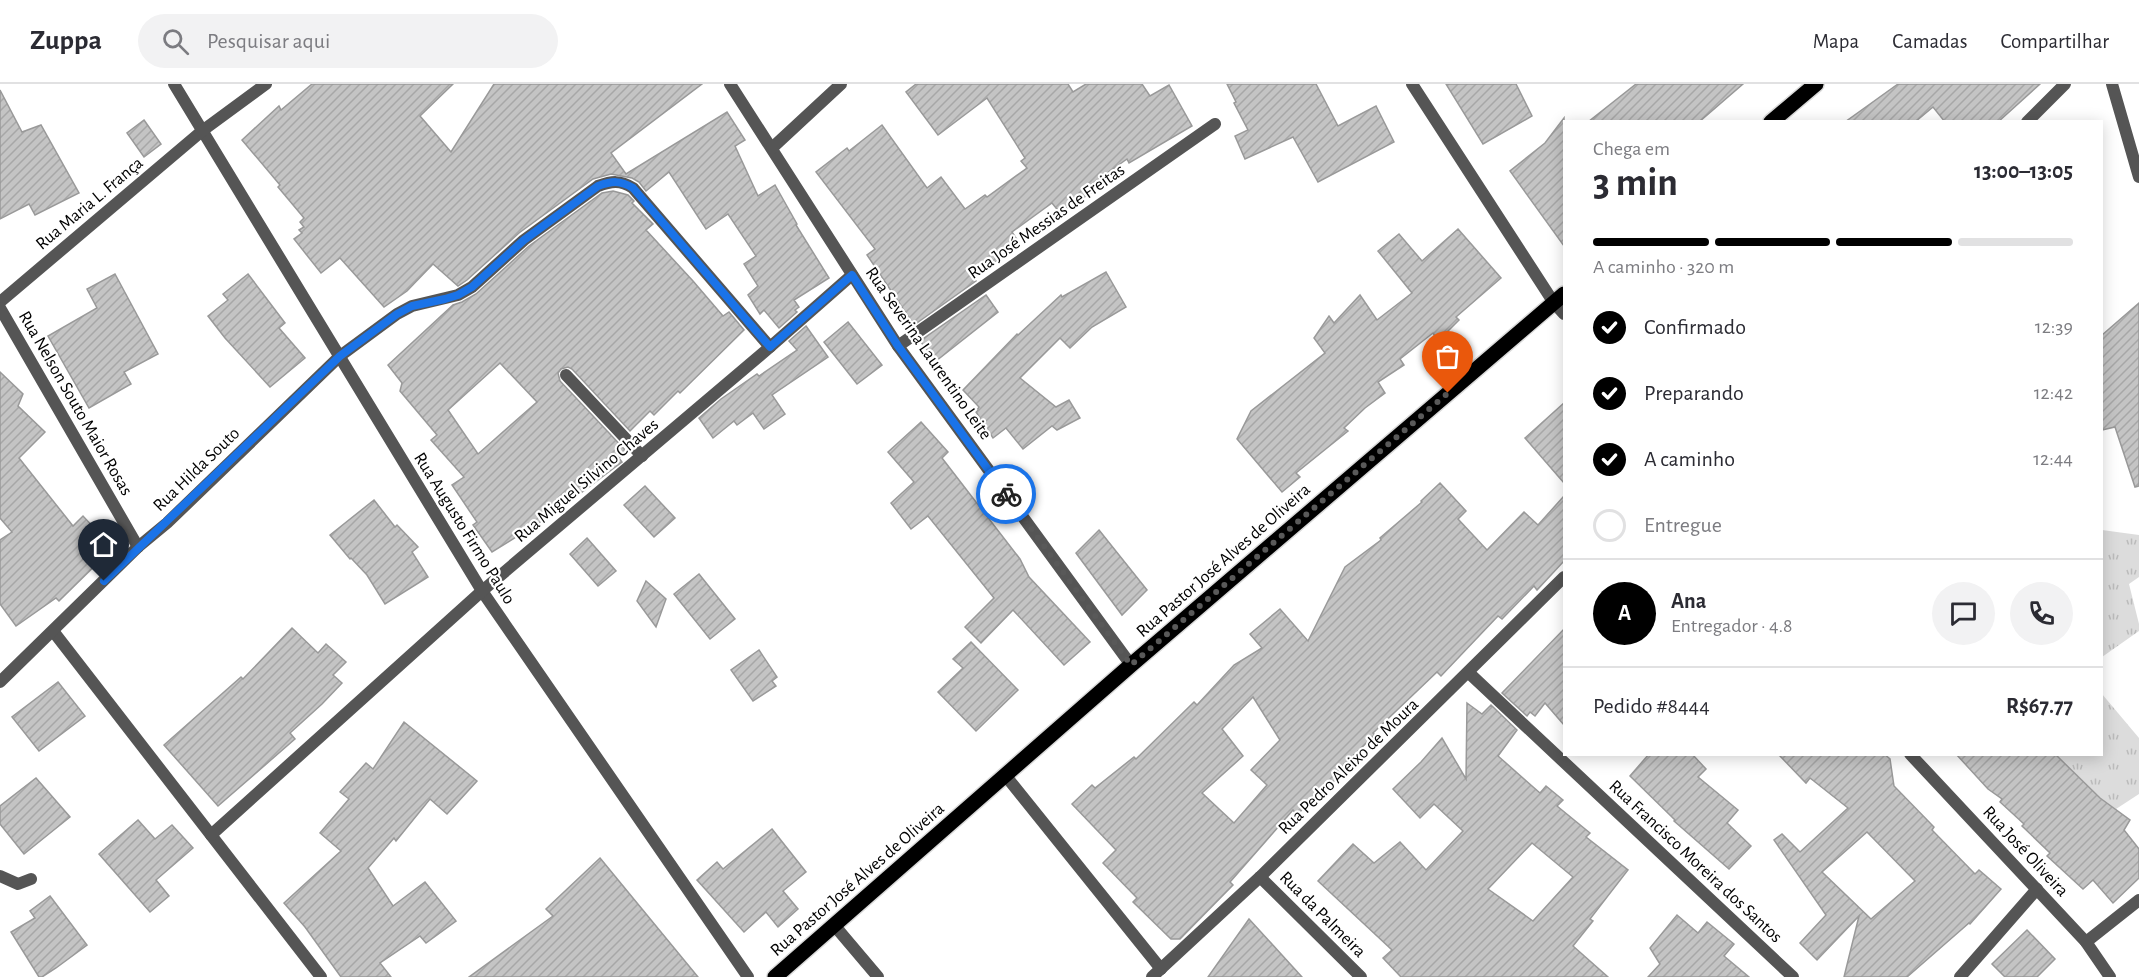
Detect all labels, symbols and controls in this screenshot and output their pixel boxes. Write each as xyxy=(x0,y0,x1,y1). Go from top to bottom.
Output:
search box xyxy=(138,14,558,68)
icon: search xyxy=(159,25,192,58)
text: Zuppa xyxy=(30,27,102,55)
text: Pesquisar aqui xyxy=(207,30,330,52)
text: Mapa xyxy=(1813,31,1859,52)
text: Camadas xyxy=(1892,31,1967,52)
text: Compartilhar xyxy=(2000,31,2109,52)
text: Chega em xyxy=(1593,139,1670,159)
street label: Rua Maria L. França xyxy=(33,154,147,254)
text: 13:00–13:05 xyxy=(1974,160,2073,182)
street label: Rua José Messias de Freitas xyxy=(965,161,1128,283)
text: 3 min xyxy=(1593,164,1678,203)
text: A caminho · 320 m xyxy=(1593,257,1734,277)
street label: Rua Severina Laurentino Leite xyxy=(862,264,995,443)
street label: Rua Nelson Souto Maior Rosas xyxy=(15,308,135,499)
icon: check xyxy=(1593,311,1626,344)
text: Confirmado xyxy=(1644,316,1746,338)
text: 12:39 xyxy=(2035,317,2073,337)
pin xyxy=(1422,331,1473,393)
icon: bag xyxy=(1431,340,1464,373)
icon: check xyxy=(1593,377,1626,410)
text: Preparando xyxy=(1644,382,1744,404)
text: 12:42 xyxy=(2034,383,2073,403)
street label: Rua Miguel Silvino Chaves xyxy=(511,415,662,546)
street label: Rua Hilda Souto xyxy=(150,424,243,515)
icon: check xyxy=(1593,443,1626,476)
text: A caminho xyxy=(1644,448,1735,470)
text: 12:44 xyxy=(2033,449,2073,469)
street label: Rua Augusto Firmo Paulo xyxy=(410,450,518,608)
courier xyxy=(976,464,1036,524)
icon: bike xyxy=(990,478,1023,511)
street label: Rua Pastor José Alves de Oliveira xyxy=(1133,481,1314,641)
text: Entregue xyxy=(1644,514,1722,536)
pin xyxy=(78,519,129,581)
icon: home xyxy=(87,528,120,561)
button: chat xyxy=(1932,582,1995,645)
button: phone xyxy=(2010,582,2073,645)
text: Ana xyxy=(1671,590,1706,612)
text: A xyxy=(1618,602,1631,624)
text: Entregador · 4.8 xyxy=(1671,616,1793,636)
street label: Rua Pedro Aleixo de Moura xyxy=(1275,695,1422,838)
text: Pedido #8444 xyxy=(1593,695,1710,717)
text: R$67.77 xyxy=(2006,695,2073,717)
street label: Rua Francisco Moreira dos Santos xyxy=(1605,777,1785,946)
street label: Rua Pastor José Alves de Oliveira xyxy=(767,800,948,960)
street label: Rua José Oliveira xyxy=(1979,803,2071,900)
street label: Rua da Palmeira xyxy=(1276,868,1369,961)

